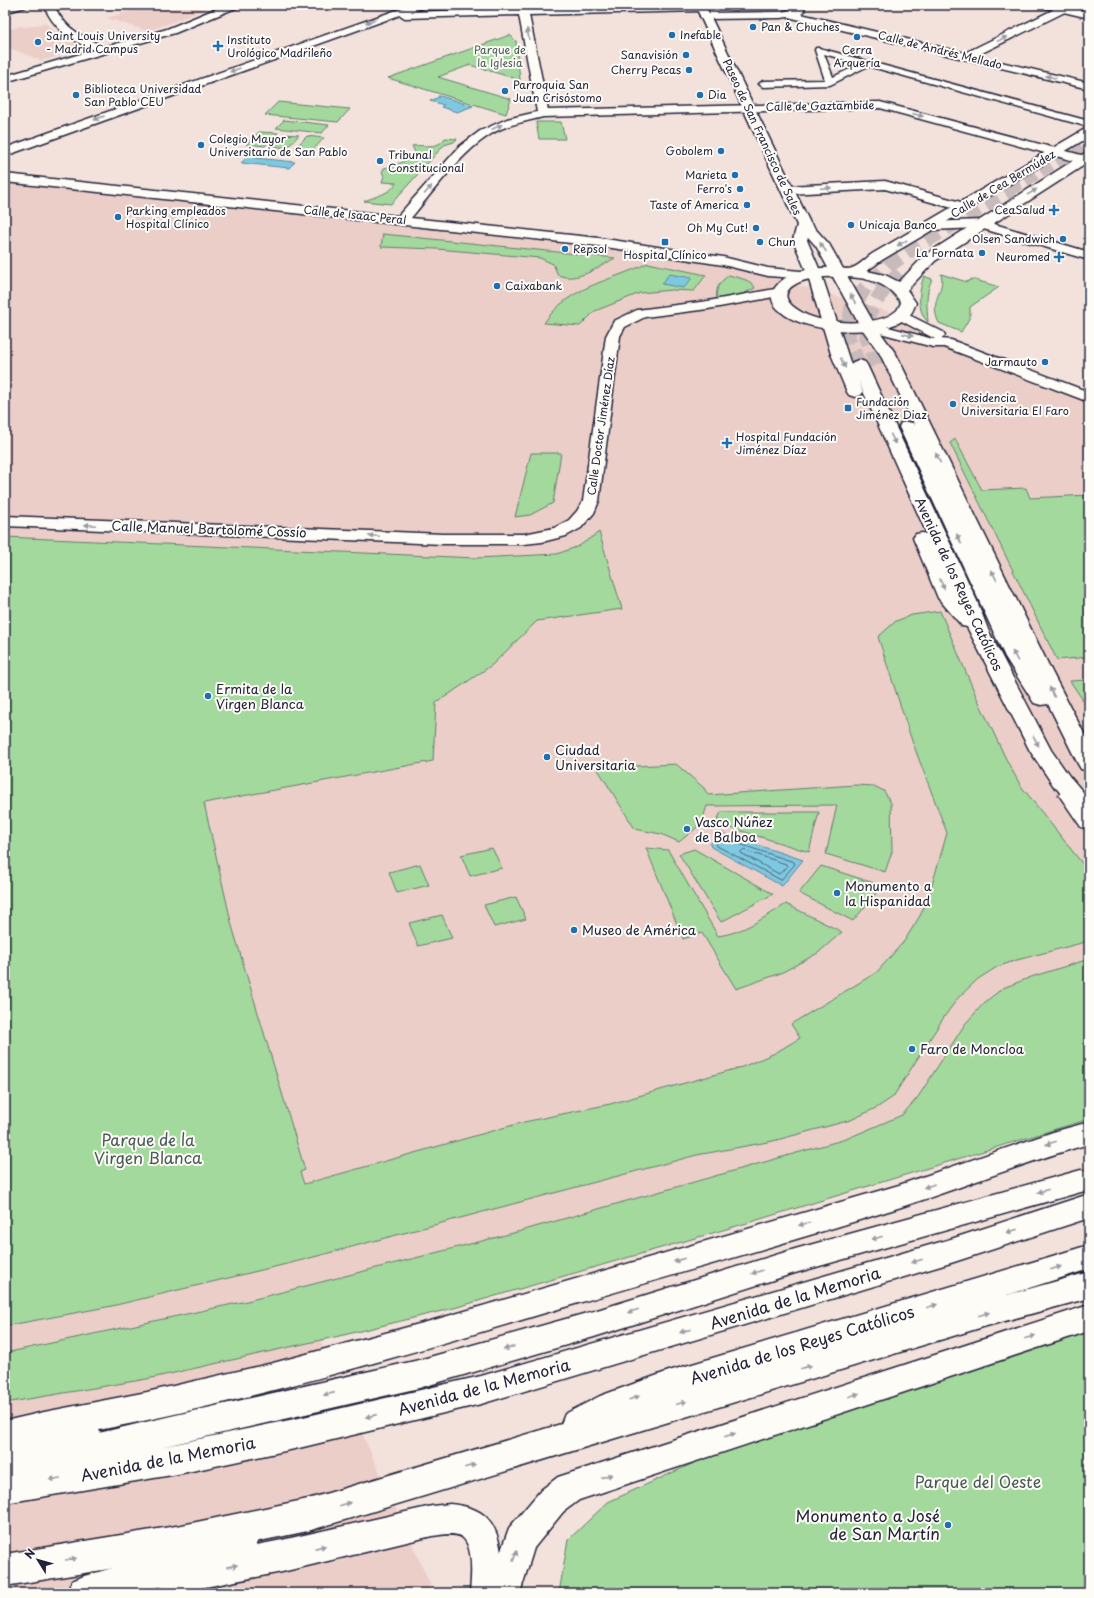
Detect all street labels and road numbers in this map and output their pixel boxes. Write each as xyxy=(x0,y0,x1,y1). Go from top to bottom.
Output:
street label: Calle de Andrés Mellado xyxy=(876,26,1004,73)
street label: Paseo de San Francisco de Sales xyxy=(719,56,806,218)
street label: Calle de Gaztambide xyxy=(766,96,875,115)
street label: Calle de Cea Bermúdez xyxy=(947,146,1058,222)
street label: Calle de Isaac Peral xyxy=(303,201,407,228)
street label: Calle Doctor Jiménez Díaz xyxy=(582,355,619,496)
street label: Avenida de los Reyes Católicos xyxy=(911,494,1008,674)
street label: Calle Manuel Bartolomé Cossío xyxy=(111,516,307,541)
street label: Avenida de la Memoria xyxy=(706,1260,883,1334)
street label: Avenida de los Reyes Católicos xyxy=(687,1298,917,1390)
street label: Avenida de la Memoria xyxy=(395,1351,573,1421)
street label: Avenida de la Memoria xyxy=(78,1429,257,1487)

